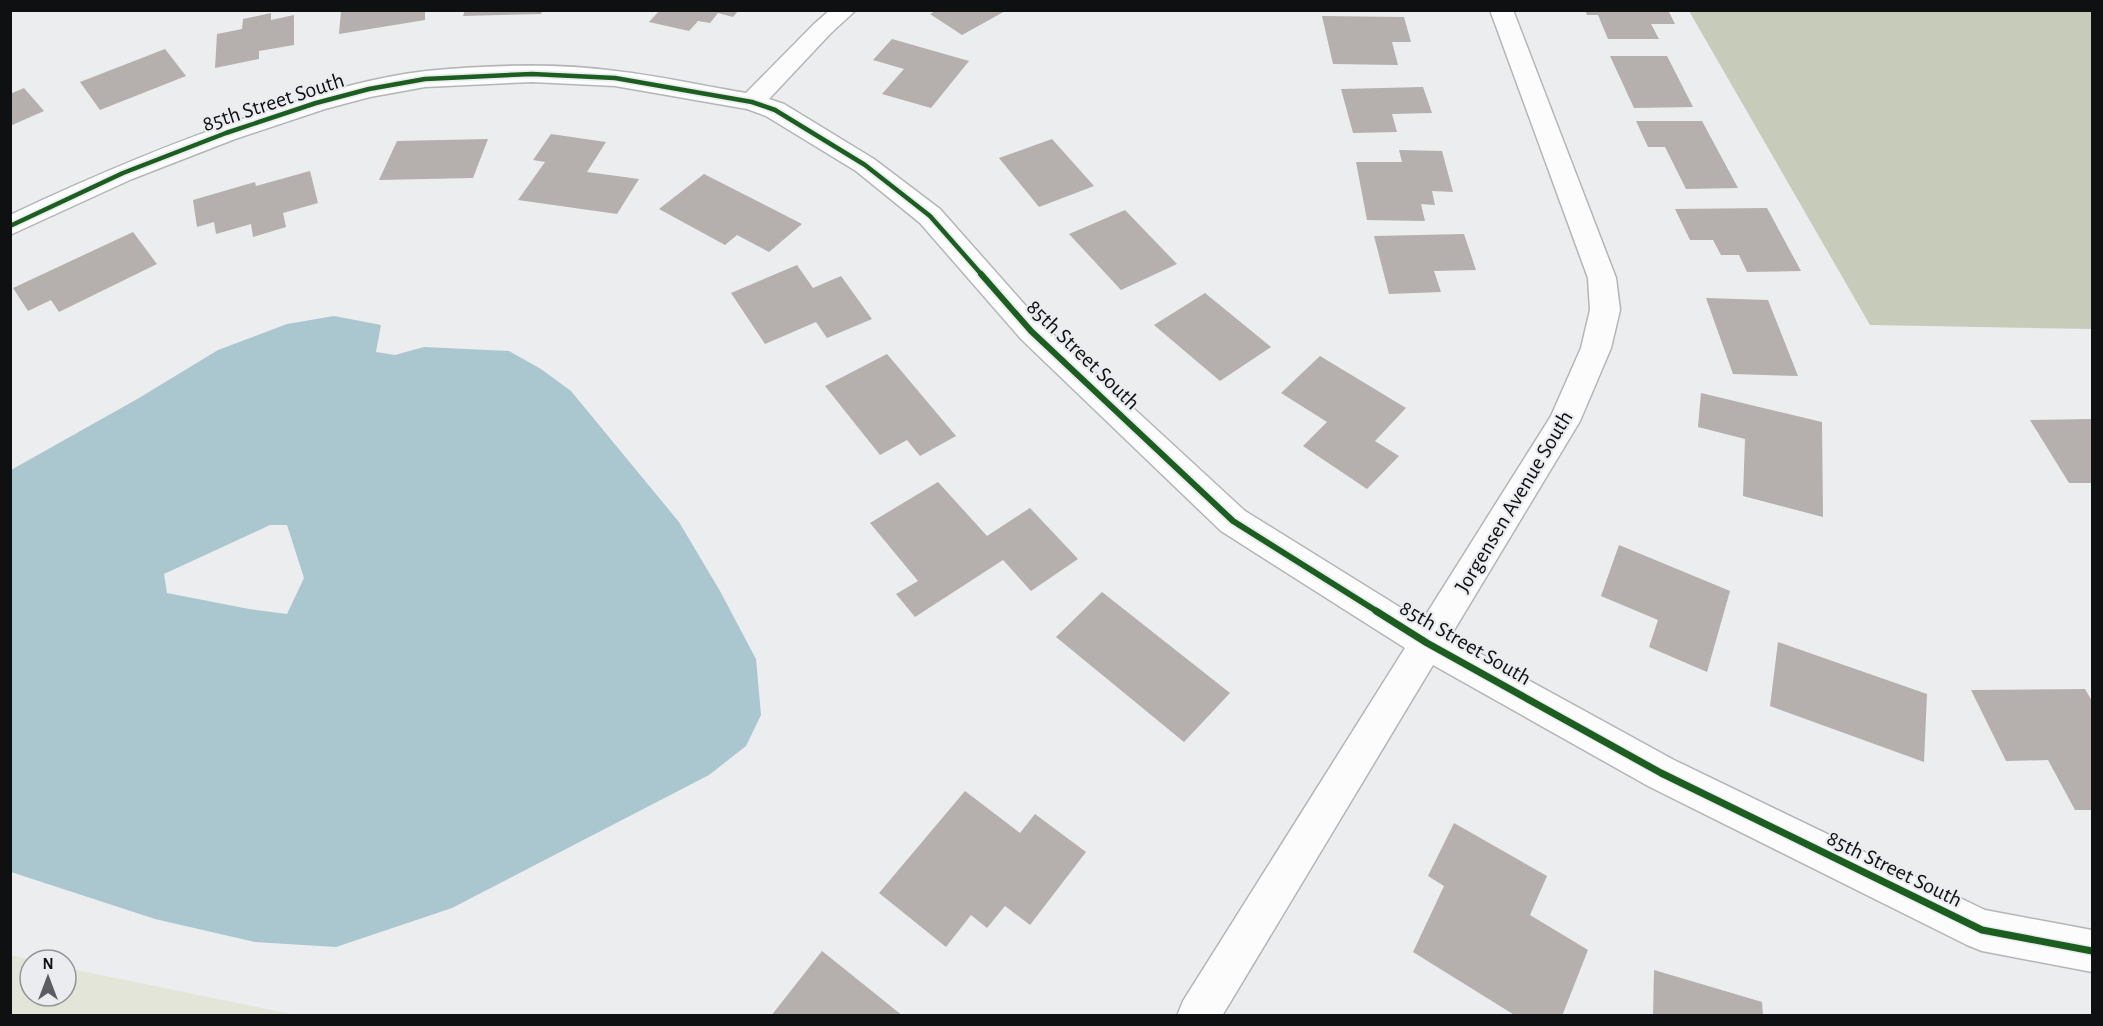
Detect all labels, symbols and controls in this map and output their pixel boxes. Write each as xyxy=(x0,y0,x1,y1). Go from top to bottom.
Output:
street label: 85th Street South xyxy=(200,69,347,135)
street label: 85th Street South xyxy=(1023,296,1144,414)
street label: Jorgensen Avenue South xyxy=(1451,407,1577,596)
street label: 85th Street South xyxy=(1396,596,1535,689)
street label: 85th Street South xyxy=(1823,827,1966,911)
north arrow xyxy=(18,948,78,1008)
text: N xyxy=(42,956,54,972)

